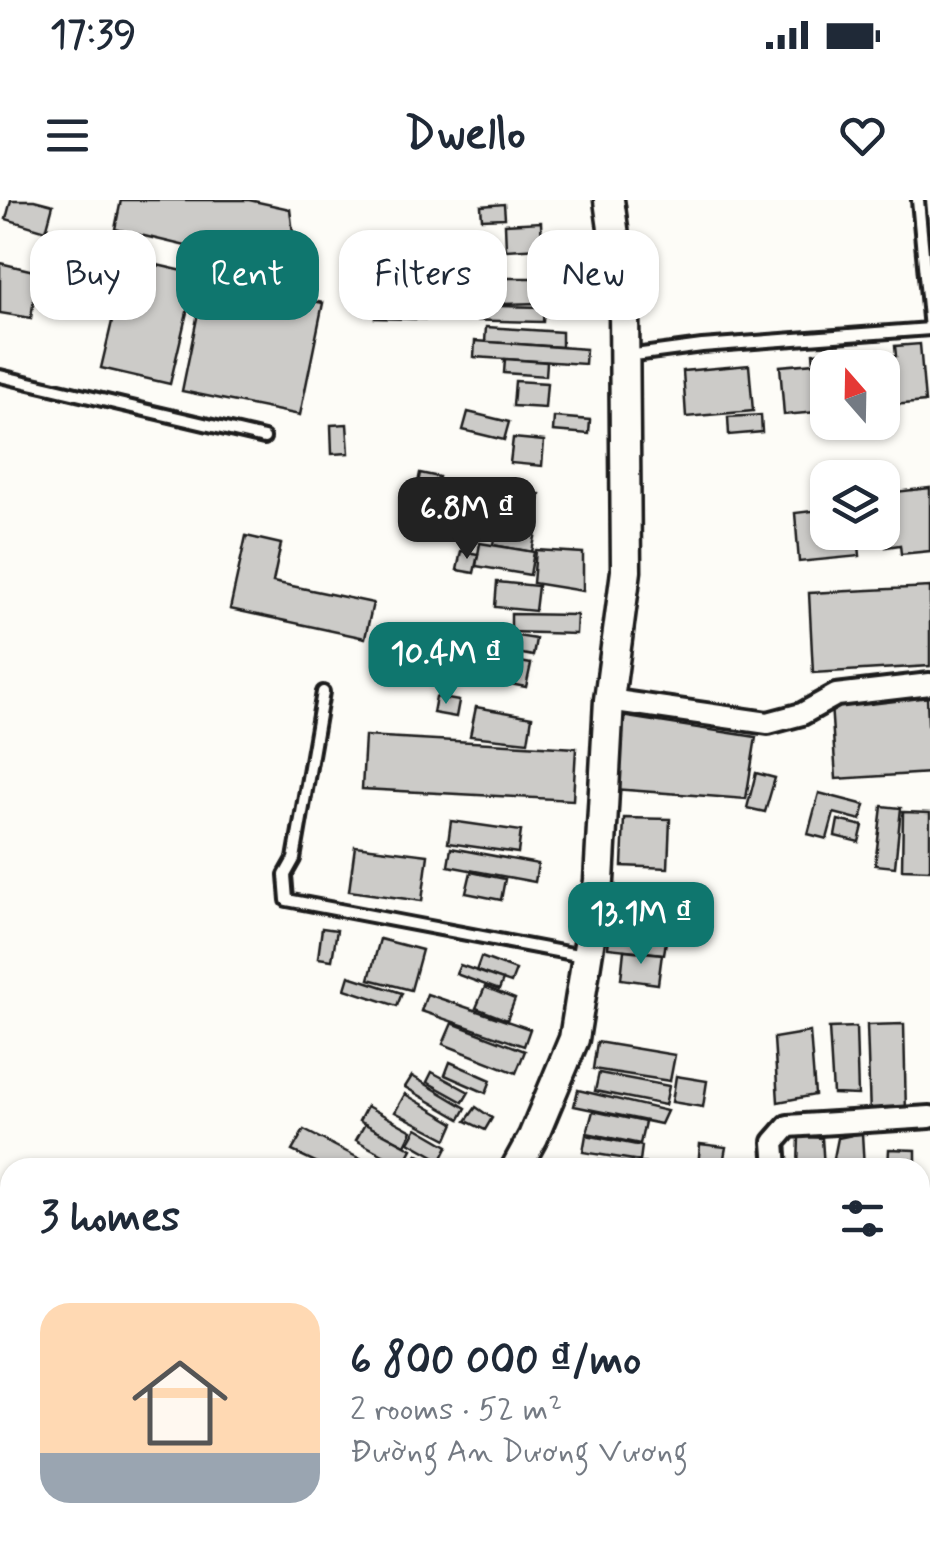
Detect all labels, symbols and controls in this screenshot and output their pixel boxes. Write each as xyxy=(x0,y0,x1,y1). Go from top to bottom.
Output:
text: 17:39 xyxy=(50,11,136,60)
text: Dwello xyxy=(405,106,525,165)
icon: menu xyxy=(40,108,95,163)
icon: heart xyxy=(835,108,890,163)
chip: Buy xyxy=(30,230,156,320)
chip: Rent xyxy=(176,230,319,320)
chip: Filters xyxy=(339,230,507,320)
chip: New xyxy=(527,230,659,320)
north arrow xyxy=(810,350,900,440)
map controls xyxy=(810,350,900,550)
button: layers xyxy=(810,460,900,550)
pin: 6.8M ₫ xyxy=(386,477,548,562)
text: 6.8M ₫ xyxy=(420,488,514,530)
pin: 10.4M ₫ xyxy=(354,622,538,707)
text: 10.4M ₫ xyxy=(390,633,502,675)
pin: 13.1M ₫ xyxy=(549,882,733,967)
text: 13.1M ₫ xyxy=(590,893,692,935)
text: 3 homes xyxy=(40,1191,180,1246)
icon: filters xyxy=(835,1191,890,1246)
text: 6 800 000 ₫/mo xyxy=(350,1334,641,1389)
icon: home xyxy=(120,1343,240,1463)
text: 2 rooms · 52 m² xyxy=(350,1389,562,1431)
text: Đường An Dương Vương xyxy=(350,1431,688,1473)

